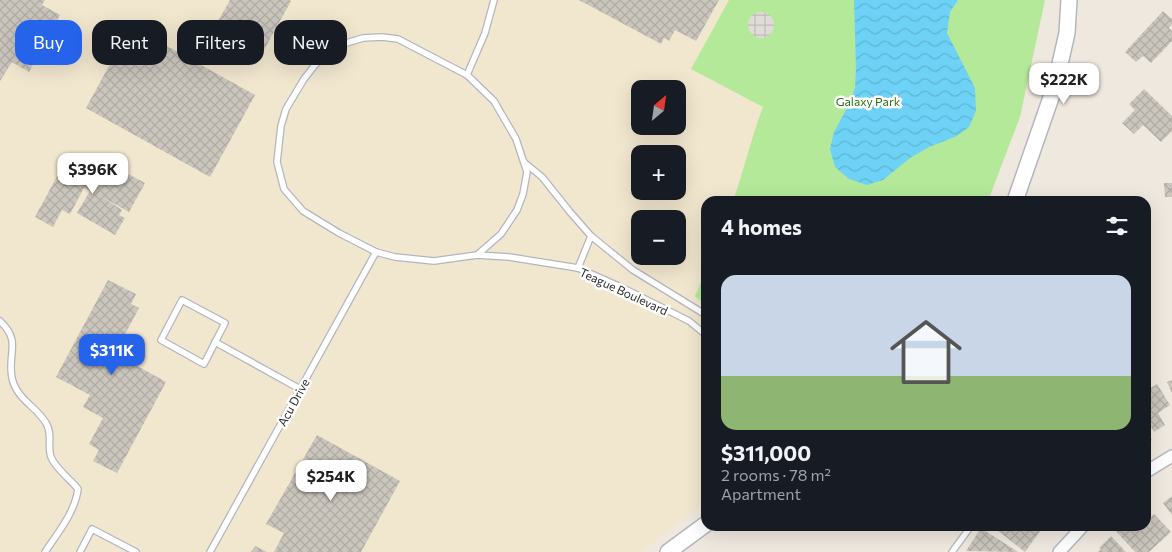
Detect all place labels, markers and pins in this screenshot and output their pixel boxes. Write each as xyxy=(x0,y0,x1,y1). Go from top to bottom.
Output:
pin: $222K xyxy=(1029,62,1099,105)
pin: $396K xyxy=(58,152,128,195)
pin: $311K xyxy=(77,334,147,376)
pin: $254K xyxy=(296,460,366,502)

